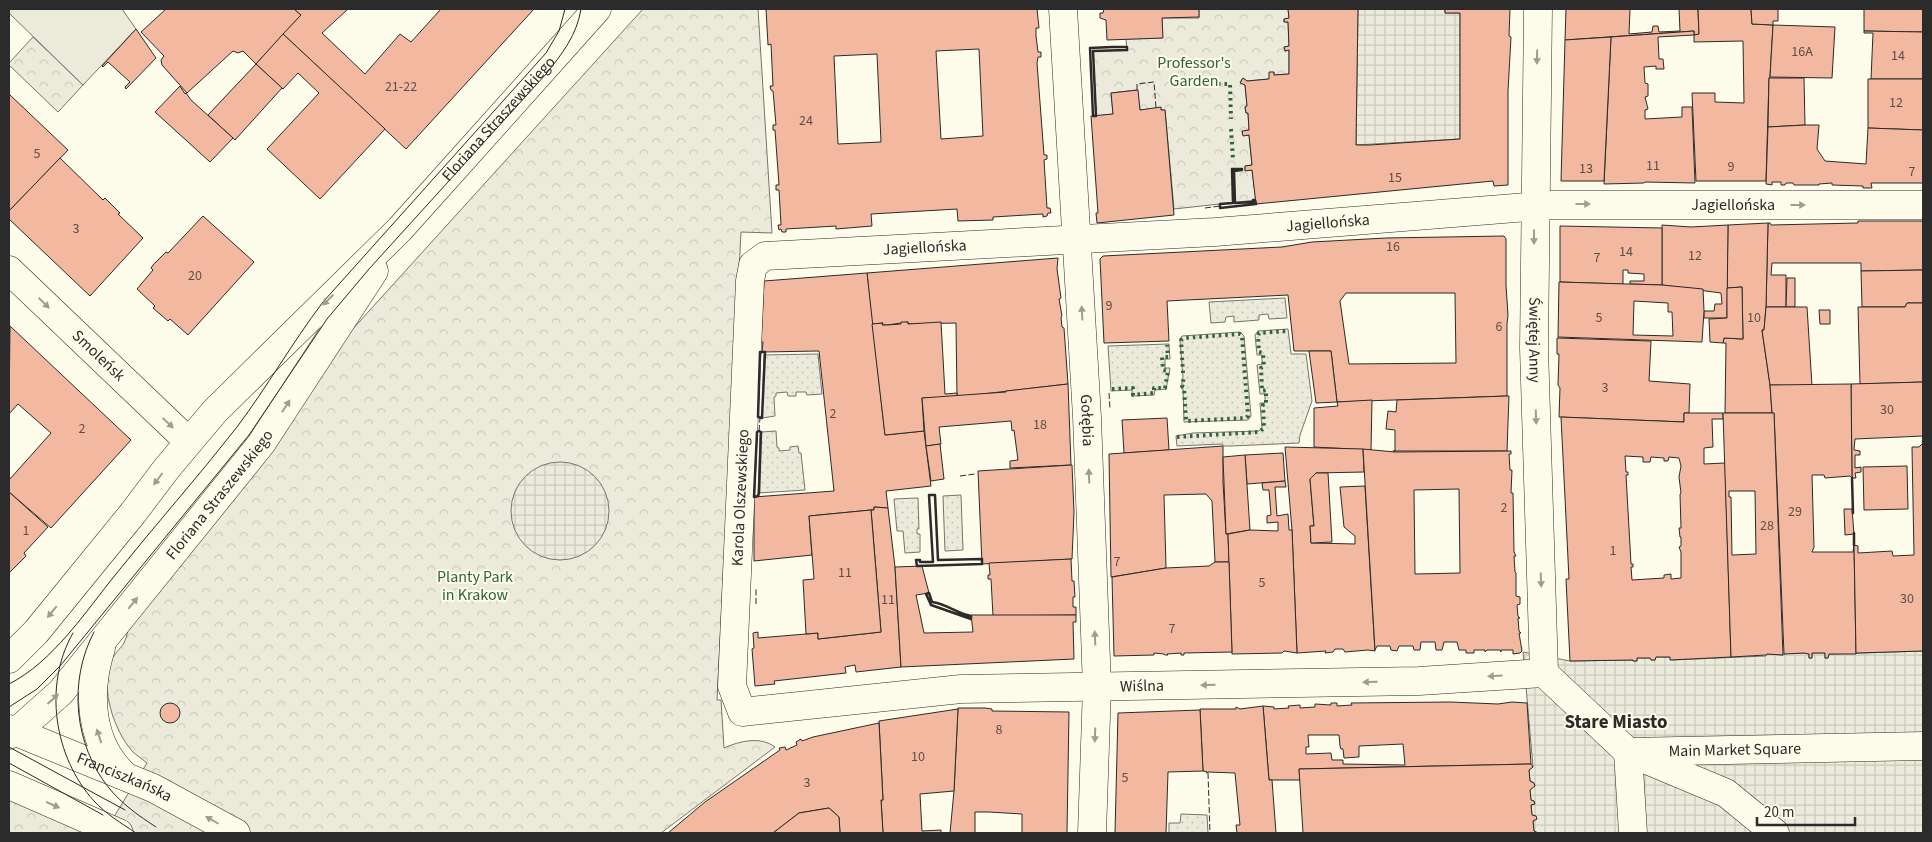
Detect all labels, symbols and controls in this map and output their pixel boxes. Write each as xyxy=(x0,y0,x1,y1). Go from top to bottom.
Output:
house number: 16A xyxy=(1791,42,1813,62)
house number: 14 xyxy=(1891,46,1905,66)
one-way arrow xyxy=(1533,50,1541,66)
street label: Floriana Straszewskiego xyxy=(437,52,561,186)
park label: Professor's Garden xyxy=(1157,52,1231,92)
house number: 21-22 xyxy=(385,77,417,97)
house number: 12 xyxy=(1889,93,1903,113)
house number: 24 xyxy=(799,111,813,131)
house number: 5 xyxy=(34,144,41,164)
house number: 11 xyxy=(1646,156,1660,176)
house number: 9 xyxy=(1728,157,1735,177)
house number: 13 xyxy=(1579,159,1593,179)
house number: 7 xyxy=(1909,162,1916,182)
house number: 15 xyxy=(1388,168,1402,188)
street label: Jagiellońska xyxy=(1691,194,1775,216)
one-way arrow xyxy=(1576,200,1592,208)
one-way arrow xyxy=(1791,201,1807,209)
street label: Jagiellońska xyxy=(1285,209,1371,237)
house number: 3 xyxy=(73,219,80,239)
one-way arrow xyxy=(1530,230,1538,246)
street label: Jagiellońska xyxy=(882,234,967,261)
house number: 16 xyxy=(1386,237,1400,257)
house number: 14 xyxy=(1619,242,1633,262)
house number: 12 xyxy=(1688,246,1702,266)
house number: 7 xyxy=(1594,248,1601,268)
house number: 20 xyxy=(188,266,202,286)
one-way arrow xyxy=(322,294,334,306)
house number: 9 xyxy=(1106,296,1113,316)
one-way arrow xyxy=(38,297,50,309)
street label: Świętej Anny xyxy=(1523,297,1546,384)
one-way arrow xyxy=(1078,305,1086,321)
house number: 5 xyxy=(1596,308,1603,328)
house number: 10 xyxy=(1747,308,1761,328)
house number: 6 xyxy=(1496,317,1503,337)
street label: Smoleńsk xyxy=(67,325,130,386)
house number: 3 xyxy=(1602,378,1609,398)
street label: Gołębia xyxy=(1075,394,1099,447)
one-way arrow xyxy=(281,399,291,413)
house number: 30 xyxy=(1880,400,1894,420)
house number: 2 xyxy=(830,404,837,424)
one-way arrow xyxy=(1532,410,1540,426)
house number: 18 xyxy=(1033,415,1047,435)
one-way arrow xyxy=(162,417,174,429)
house number: 2 xyxy=(79,419,86,439)
street label: Floriana Straszewskiego xyxy=(161,425,278,564)
street label: Karola Olszewskiego xyxy=(726,428,754,567)
one-way arrow xyxy=(1085,467,1093,483)
one-way arrow xyxy=(153,472,163,486)
house number: 2 xyxy=(1501,498,1508,518)
house number: 29 xyxy=(1788,502,1802,522)
house number: 28 xyxy=(1760,516,1774,536)
house number: 1 xyxy=(23,521,30,541)
house number: 1 xyxy=(1610,541,1617,561)
house number: 7 xyxy=(1114,552,1121,572)
house number: 11 xyxy=(838,563,852,583)
park label: Planty Park in Krakow xyxy=(437,566,513,606)
one-way arrow xyxy=(1538,572,1546,588)
house number: 5 xyxy=(1259,573,1266,593)
house number: 30 xyxy=(1900,589,1914,609)
house number: 11 xyxy=(881,590,895,610)
one-way arrow xyxy=(128,597,138,610)
one-way arrow xyxy=(47,606,58,619)
house number: 7 xyxy=(1169,619,1176,639)
one-way arrow xyxy=(1091,630,1099,646)
one-way arrow xyxy=(1487,673,1503,681)
street label: Wiślna xyxy=(1120,675,1164,697)
one-way arrow xyxy=(1362,678,1378,686)
one-way arrow xyxy=(1200,681,1216,689)
one-way arrow xyxy=(46,693,58,705)
district label: Stare Miasto xyxy=(1564,709,1668,736)
house number: 8 xyxy=(996,720,1003,740)
one-way arrow xyxy=(95,728,103,743)
one-way arrow xyxy=(1091,728,1099,744)
street label: Main Market Square xyxy=(1668,737,1801,762)
street label: Franciszkańska xyxy=(74,747,176,807)
house number: 10 xyxy=(911,747,925,767)
house number: 5 xyxy=(1122,768,1129,788)
house number: 3 xyxy=(804,773,811,793)
scale bar xyxy=(1757,794,1854,826)
one-way arrow xyxy=(46,801,60,809)
text: 20 m xyxy=(1764,802,1794,823)
one-way arrow xyxy=(205,816,220,824)

